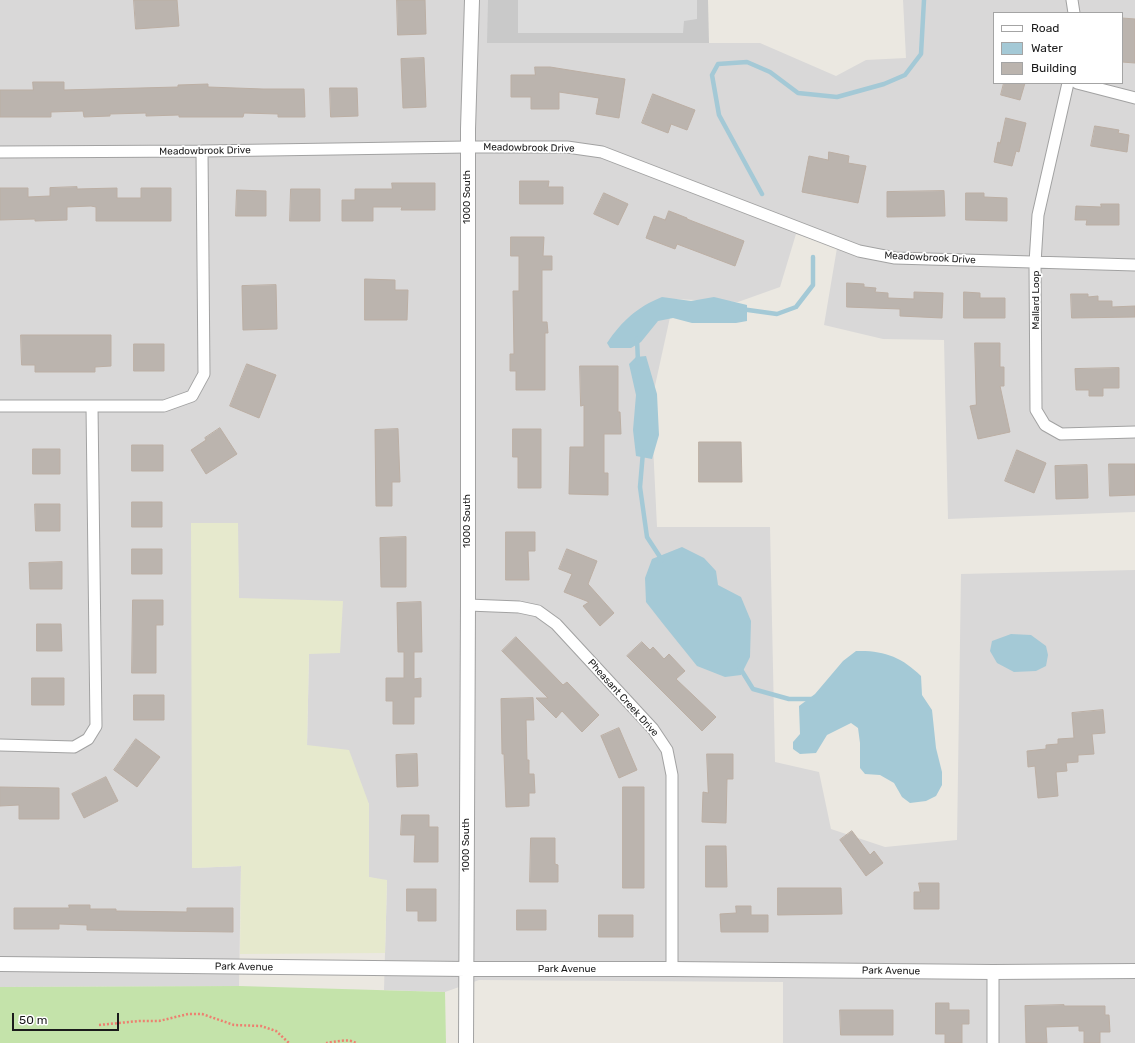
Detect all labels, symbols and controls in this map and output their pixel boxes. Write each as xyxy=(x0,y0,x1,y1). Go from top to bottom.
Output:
legend xyxy=(993,12,1123,84)
text: Road xyxy=(1031,21,1059,35)
text: Water xyxy=(1031,41,1063,55)
text: Building xyxy=(1031,61,1077,75)
street label: Meadowbrook Drive xyxy=(483,141,575,155)
street label: Meadowbrook Drive xyxy=(159,144,251,158)
street label: 1000 South xyxy=(461,170,473,224)
street label: Meadowbrook Drive xyxy=(884,250,976,266)
street label: Mallard Loop xyxy=(1030,271,1042,329)
street label: 1000 South xyxy=(461,494,473,548)
street label: Pheasant Creek Drive xyxy=(585,657,661,739)
street label: 1000 South xyxy=(460,818,472,872)
street label: Park Avenue xyxy=(215,960,273,974)
street label: Park Avenue xyxy=(538,963,596,975)
street label: Park Avenue xyxy=(862,964,920,978)
scale bar xyxy=(14,1005,121,1031)
text: 50 m xyxy=(19,1013,47,1027)

